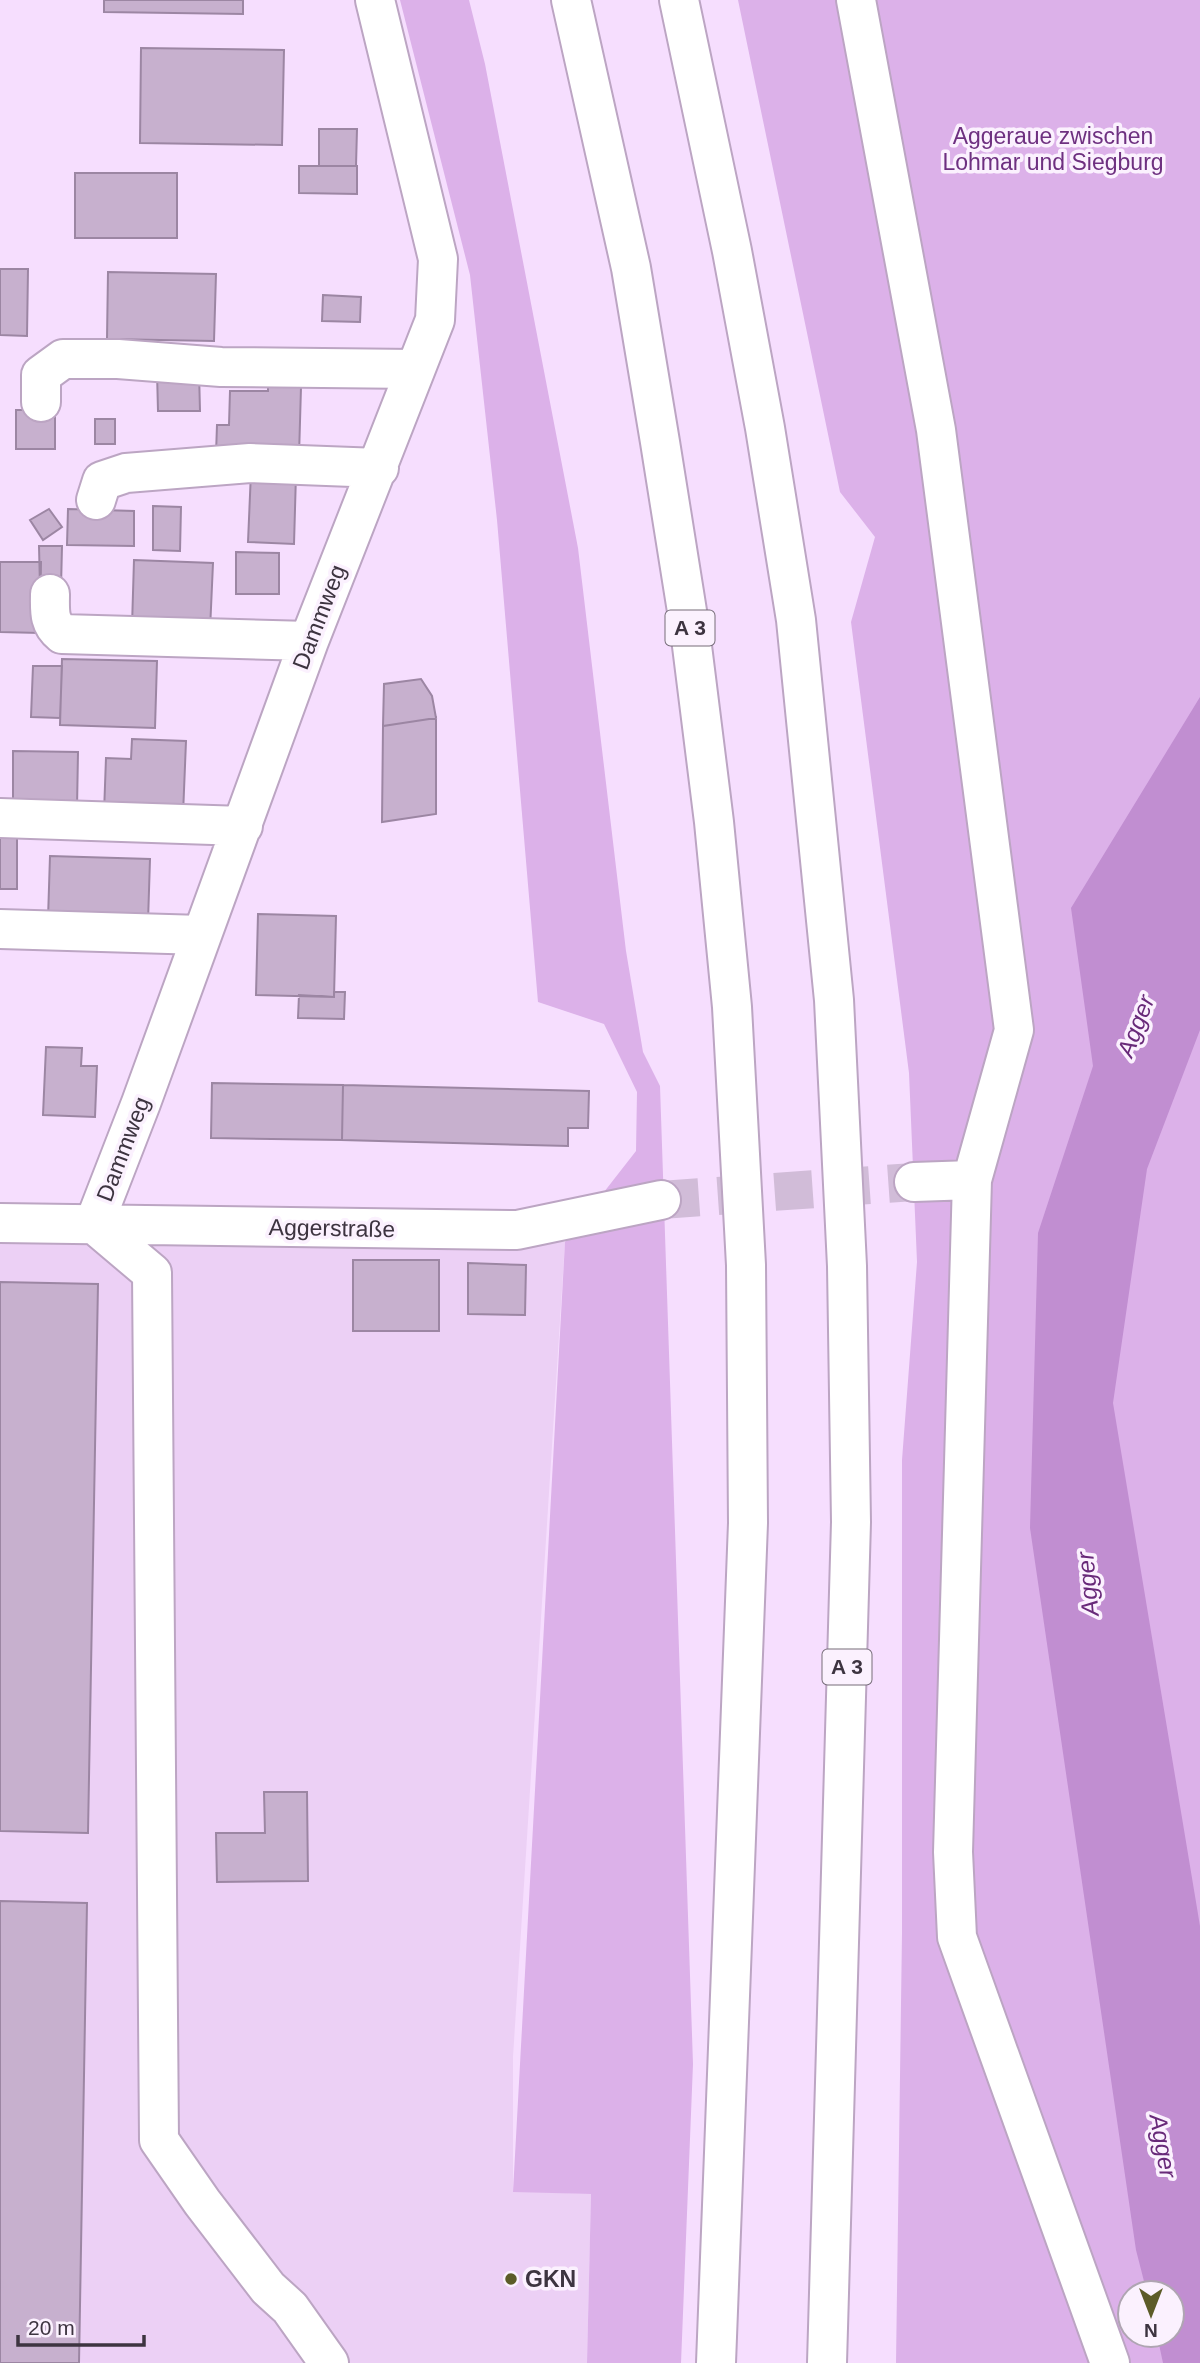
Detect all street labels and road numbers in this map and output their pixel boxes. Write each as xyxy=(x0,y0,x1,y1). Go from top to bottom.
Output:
street label: Dammweg xyxy=(287,561,351,673)
road number: A 3 xyxy=(666,610,714,646)
street label: Dammweg xyxy=(91,1093,155,1205)
street label: Aggerstraße xyxy=(269,1214,395,1242)
road number: A 3 xyxy=(822,1650,872,1684)

